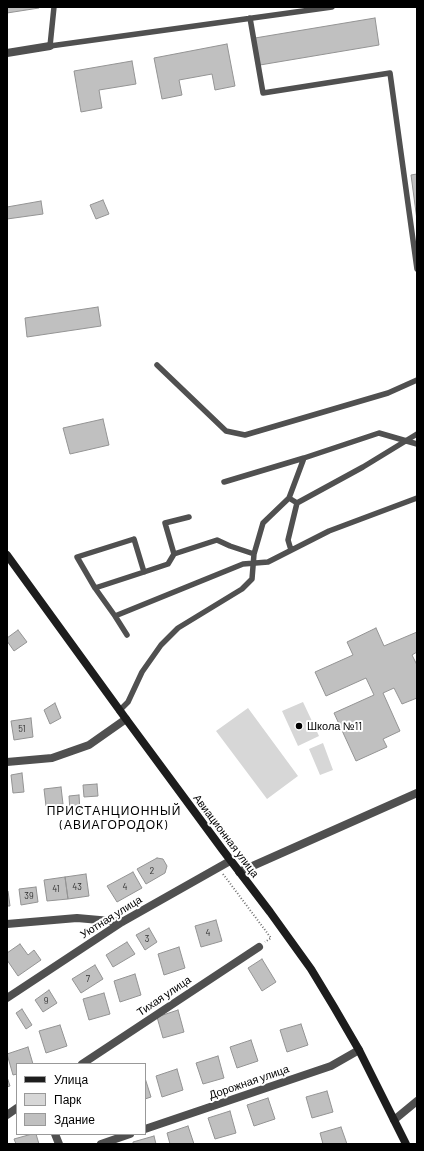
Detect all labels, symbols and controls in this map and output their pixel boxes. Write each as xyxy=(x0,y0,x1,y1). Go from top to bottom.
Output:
place label: Школа №11 xyxy=(307,719,362,733)
marker: Школа №11 xyxy=(294,721,304,731)
house number: 51 xyxy=(18,724,26,734)
street label: Авиационная улица xyxy=(190,792,262,880)
district label: ПРИСТАНЦИОННЫЙ (АВИАГОРОДОК) xyxy=(47,804,181,832)
house number: 2 xyxy=(150,866,154,876)
house number: 43 xyxy=(72,882,82,892)
house number: 4 xyxy=(123,882,127,892)
house number: 41 xyxy=(52,884,60,894)
house number: 39 xyxy=(24,891,34,901)
street label: Уютная улица xyxy=(78,893,144,941)
house number: 4 xyxy=(206,928,210,938)
house number: 3 xyxy=(145,934,149,944)
street label: Тихая улица xyxy=(134,973,194,1019)
house number: 7 xyxy=(86,974,90,984)
house number: 9 xyxy=(44,996,48,1006)
street label: Дорожная улица xyxy=(207,1062,291,1102)
legend xyxy=(16,1063,146,1135)
text: Улица xyxy=(54,1072,88,1086)
text: Парк xyxy=(54,1092,81,1106)
text: Здание xyxy=(54,1112,95,1126)

